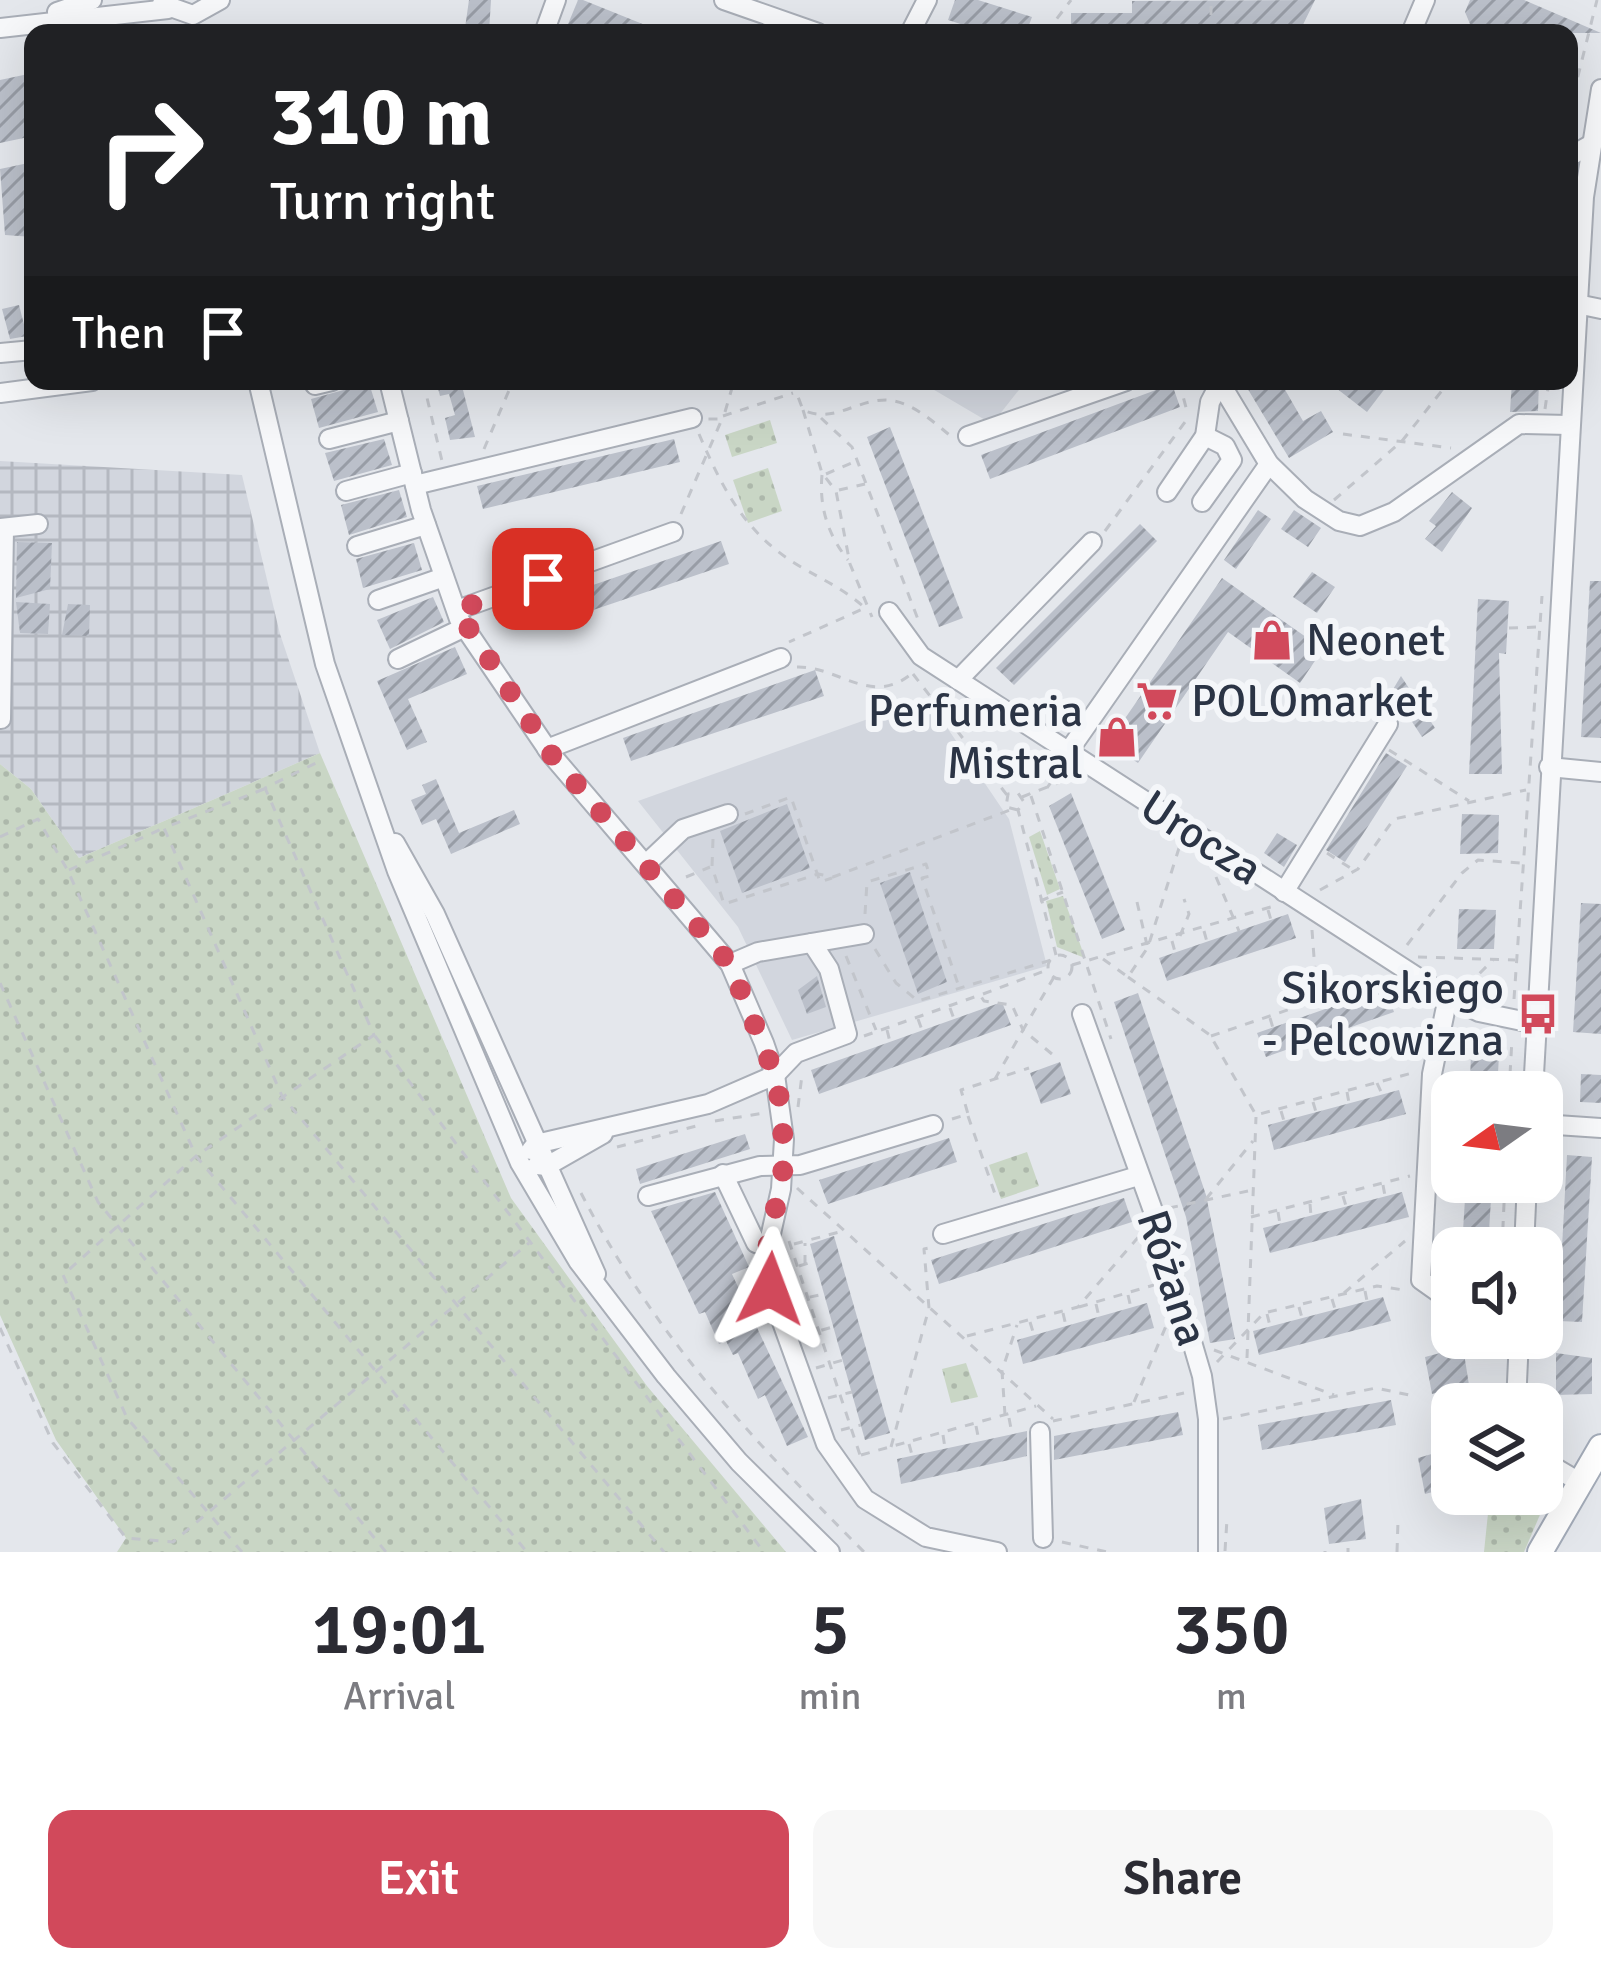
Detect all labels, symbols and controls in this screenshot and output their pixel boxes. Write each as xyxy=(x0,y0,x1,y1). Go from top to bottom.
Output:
text: 310 m xyxy=(270,65,492,169)
icon: right xyxy=(72,72,228,228)
text: Turn right xyxy=(270,168,495,235)
icon: arrive xyxy=(190,300,256,366)
text: Then xyxy=(72,306,166,361)
pin xyxy=(492,528,594,630)
icon: arrive xyxy=(510,546,576,612)
place label: Neonet xyxy=(1306,613,1445,668)
shop icon: Neonet xyxy=(1249,617,1295,663)
place label: POLOmarket xyxy=(1191,674,1433,729)
supermarket icon: POLOmarket xyxy=(1134,678,1180,724)
place label: Perfumeria Mistral xyxy=(868,684,1083,791)
shop icon: Perfumeria Mistral xyxy=(1094,714,1140,760)
street label: Urocza xyxy=(1130,779,1272,897)
place label: Sikorskiego - Pelcowizna xyxy=(1262,961,1504,1068)
bus stop icon: Sikorskiego - Pelcowizna xyxy=(1515,991,1561,1037)
north arrow xyxy=(1431,1071,1563,1203)
map controls xyxy=(1431,1071,1563,1515)
street label: Różana xyxy=(1124,1203,1220,1353)
position arrow xyxy=(707,1226,833,1352)
button: sound xyxy=(1431,1227,1563,1359)
button: layers xyxy=(1431,1383,1563,1515)
text: 19:01 xyxy=(311,1585,487,1674)
text: 5 xyxy=(811,1585,850,1674)
text: 350 xyxy=(1173,1585,1290,1674)
text: Arrival xyxy=(343,1672,455,1720)
text: min xyxy=(799,1672,862,1720)
text: m xyxy=(1216,1672,1247,1720)
button: Exit xyxy=(48,1810,789,1948)
button: Share xyxy=(813,1810,1553,1948)

